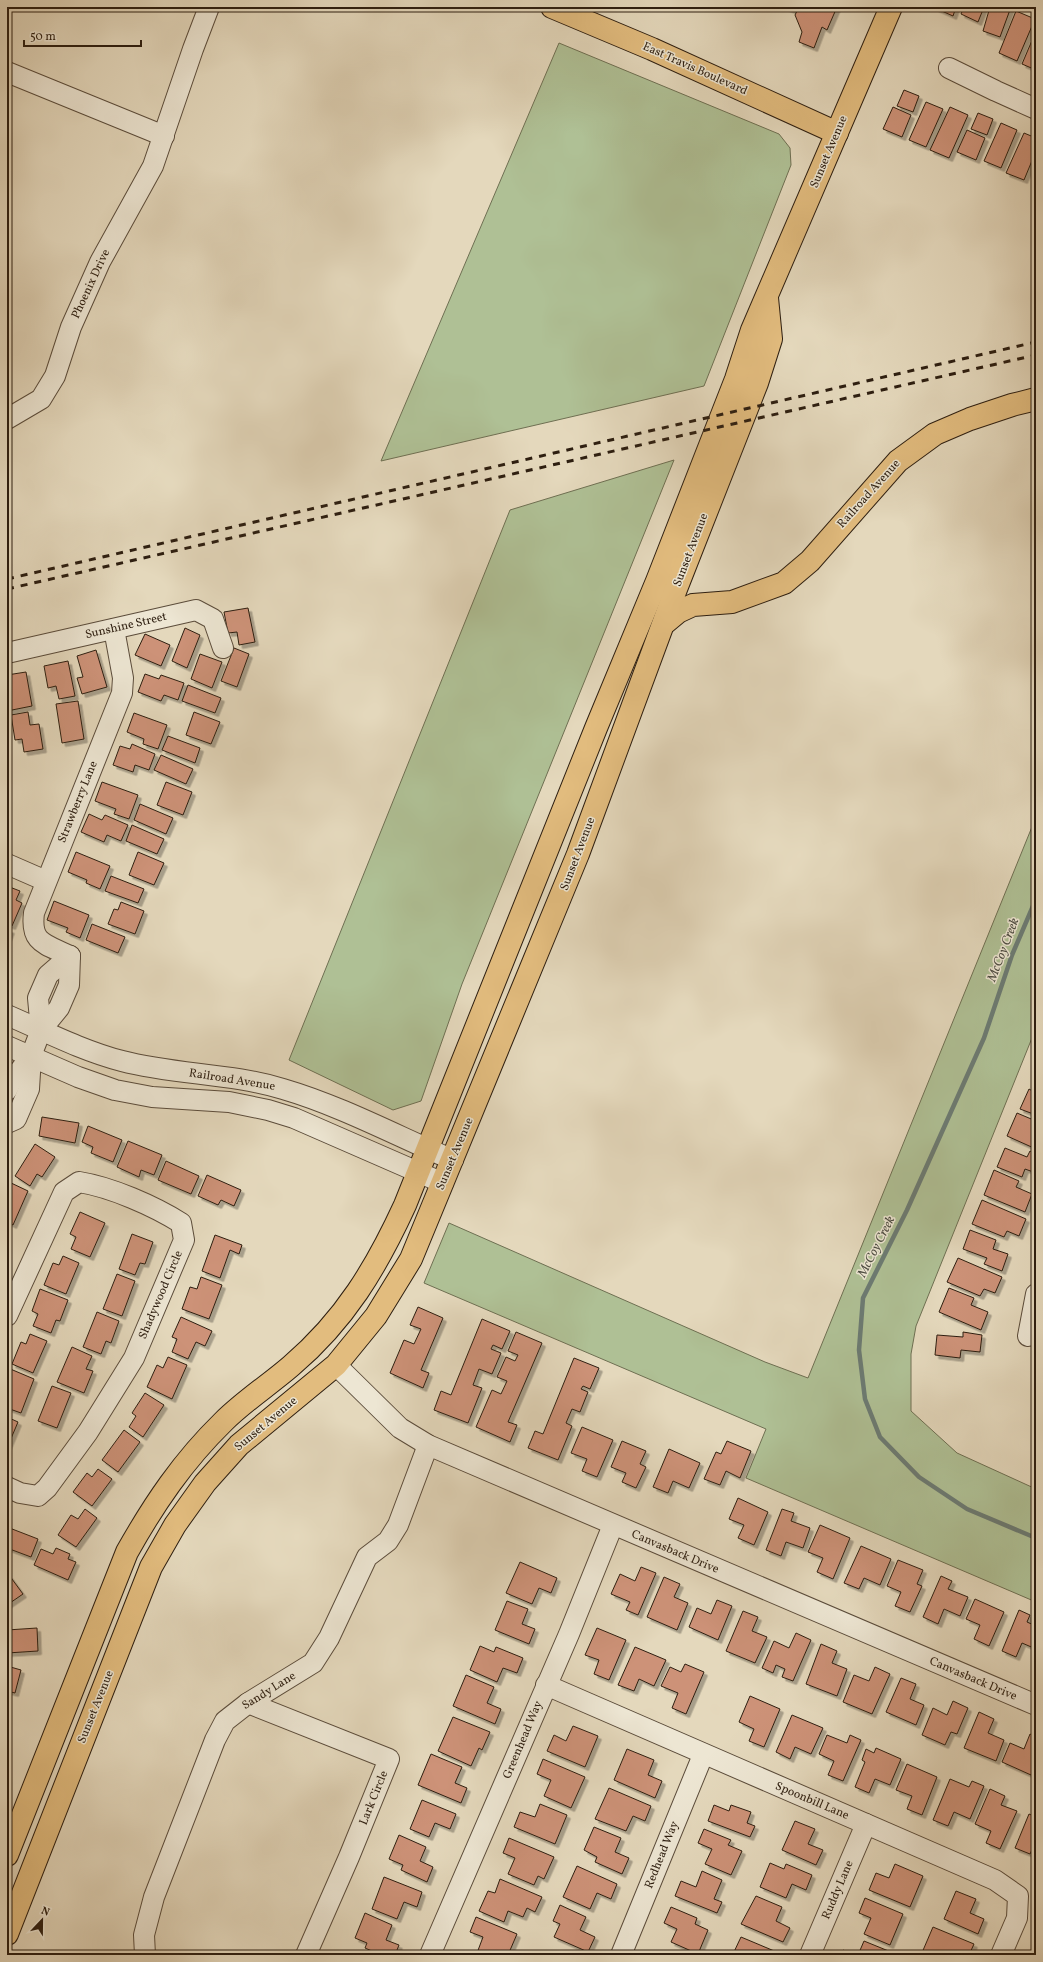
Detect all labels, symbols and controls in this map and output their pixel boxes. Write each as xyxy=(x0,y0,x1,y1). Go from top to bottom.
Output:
scale bar xyxy=(24,22,141,48)
text: 50 m xyxy=(30,29,56,45)
street label: East Travis Boulevard xyxy=(640,39,750,99)
street label: Sunset Avenue xyxy=(807,113,852,191)
street label: Phoenix Drive xyxy=(68,246,114,321)
street label: Railroad Avenue xyxy=(834,456,904,532)
street label: Sunset Avenue xyxy=(670,511,712,589)
street label: Sunshine Street xyxy=(84,609,168,643)
street label: Strawberry Lane xyxy=(54,758,102,845)
street label: Sunset Avenue xyxy=(557,815,599,893)
water label: McCoy Creek xyxy=(983,916,1024,985)
street label: Railroad Avenue xyxy=(188,1065,277,1095)
street label: Sunset Avenue xyxy=(433,1115,478,1193)
water label: McCoy Creek xyxy=(853,1213,900,1282)
street label: Shadywood Circle xyxy=(135,1248,187,1342)
street label: Sunset Avenue xyxy=(231,1393,301,1455)
street label: Canvasback Drive xyxy=(629,1526,722,1578)
street label: Canvasback Drive xyxy=(927,1653,1020,1705)
street label: Sunset Avenue xyxy=(74,1668,118,1746)
street label: Sandy Lane xyxy=(239,1668,299,1714)
street label: Greenhead Way xyxy=(499,1698,547,1781)
street label: Lark Circle xyxy=(356,1768,392,1828)
street label: Spoonbill Lane xyxy=(773,1778,852,1824)
street label: Redhead Way xyxy=(641,1818,683,1891)
street label: Ruddy Lane xyxy=(818,1858,858,1922)
north arrow xyxy=(22,1900,62,1940)
text: N xyxy=(39,1904,52,1921)

